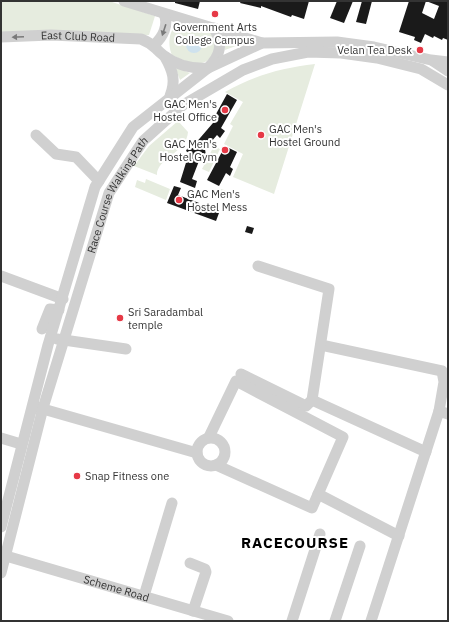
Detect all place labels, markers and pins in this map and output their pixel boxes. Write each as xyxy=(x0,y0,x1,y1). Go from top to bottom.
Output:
marker: Government Arts College Campus xyxy=(210,9,220,19)
place label: Government Arts College Campus xyxy=(173,20,257,47)
place label: Velan Tea Desk xyxy=(337,43,412,57)
marker: Velan Tea Desk xyxy=(415,45,425,55)
place label: GAC Men's Hostel Office xyxy=(153,97,217,124)
marker: GAC Men's Hostel Office xyxy=(220,105,230,115)
place label: GAC Men's Hostel Ground xyxy=(269,122,340,149)
marker: GAC Men's Hostel Ground xyxy=(256,130,266,140)
place label: GAC Men's Hostel Gym xyxy=(160,137,217,164)
marker: GAC Men's Hostel Gym xyxy=(220,145,230,155)
place label: GAC Men's Hostel Mess xyxy=(187,187,247,214)
marker: GAC Men's Hostel Mess xyxy=(174,195,184,205)
place label: Sri Saradambal temple xyxy=(128,305,203,332)
marker: Sri Saradambal temple xyxy=(115,313,125,323)
place label: Snap Fitness one xyxy=(85,469,169,483)
marker: Snap Fitness one xyxy=(72,471,82,481)

